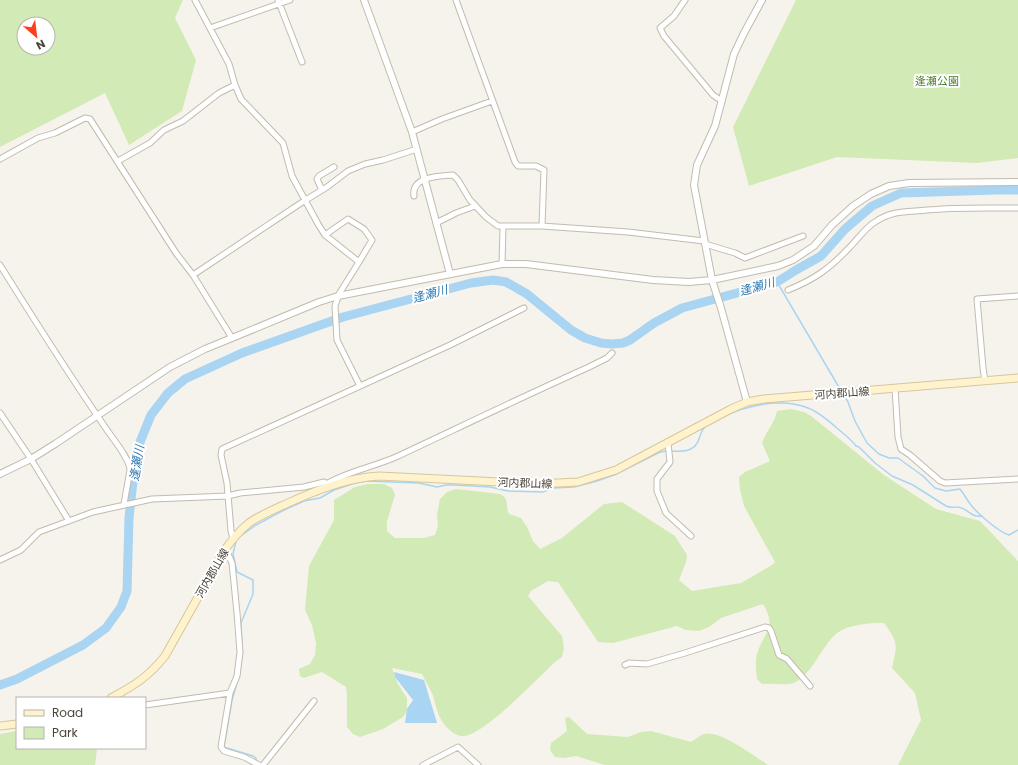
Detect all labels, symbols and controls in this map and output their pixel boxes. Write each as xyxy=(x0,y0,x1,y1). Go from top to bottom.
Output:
north arrow xyxy=(16,16,56,56)
text: N xyxy=(33,36,48,54)
park label: 逢瀬公園 xyxy=(915,73,959,89)
water label: 逢瀬川 xyxy=(737,273,778,300)
water label: 逢瀬川 xyxy=(410,280,451,306)
street label: 河内郡山線 xyxy=(814,383,870,403)
water label: 逢瀬川 xyxy=(125,442,148,482)
street label: 河内郡山線 xyxy=(497,474,553,492)
street label: 河内郡山線 xyxy=(191,545,233,601)
legend xyxy=(16,697,146,749)
text: Road xyxy=(52,704,83,721)
text: Park xyxy=(52,724,79,741)

